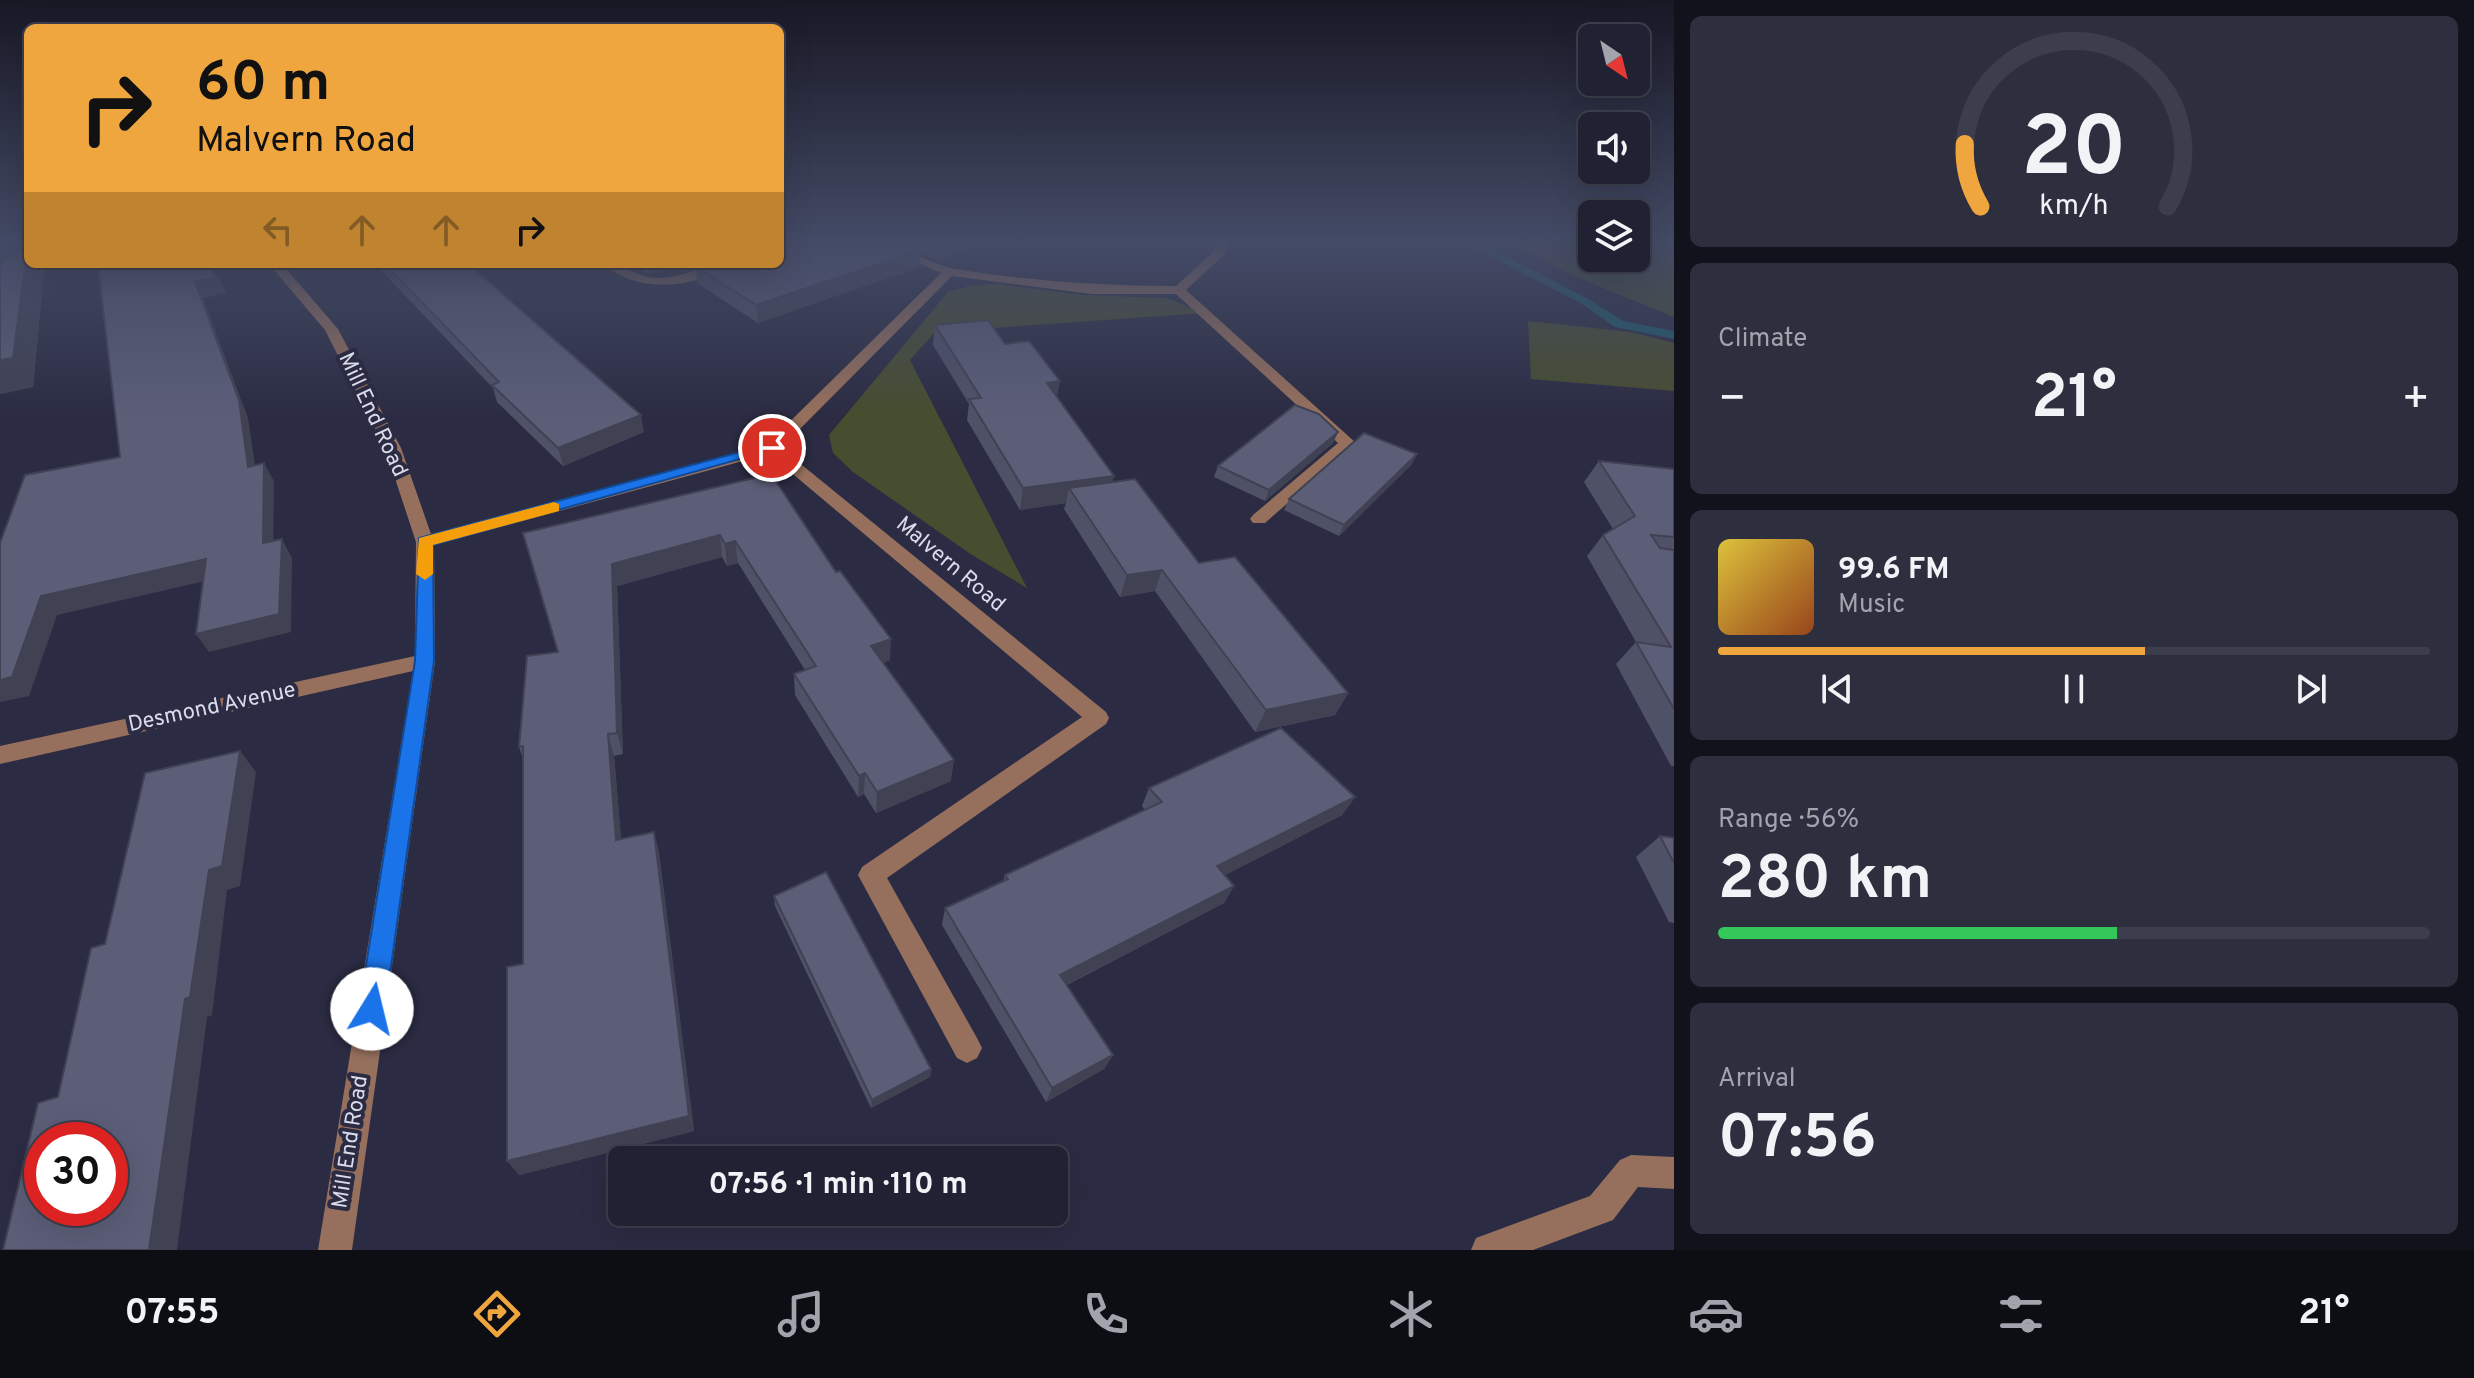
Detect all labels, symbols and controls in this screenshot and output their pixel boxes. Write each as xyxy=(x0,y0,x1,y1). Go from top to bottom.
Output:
north arrow xyxy=(1578,24,1650,96)
map controls xyxy=(1578,24,1650,272)
text: 60 m xyxy=(196,50,330,120)
icon: right xyxy=(64,56,168,160)
text: 20 xyxy=(2021,100,2127,205)
button: sound xyxy=(1578,112,1650,184)
text: Malvern Road xyxy=(196,119,416,165)
text: km/h xyxy=(2039,190,2109,226)
button: layers xyxy=(1578,200,1650,272)
icon: left xyxy=(256,208,300,252)
icon: ahead xyxy=(340,208,384,252)
icon: ahead xyxy=(424,208,468,252)
icon: right xyxy=(508,208,552,252)
text: Climate xyxy=(1718,323,1807,356)
street label: Mill End Road xyxy=(331,348,413,482)
text: 21° xyxy=(2031,363,2117,439)
text: − xyxy=(1718,373,1746,429)
text: + xyxy=(2402,373,2430,429)
pin xyxy=(738,414,806,482)
icon: arrive xyxy=(750,426,794,470)
street label: Malvern Road xyxy=(890,511,1010,619)
text: 99.6 FM xyxy=(1838,552,1950,589)
text: Music xyxy=(1838,589,1905,622)
icon: previous xyxy=(1815,667,1859,711)
icon: pause xyxy=(2052,667,2096,711)
icon: next xyxy=(2289,667,2333,711)
street label: Desmond Avenue xyxy=(126,677,298,739)
text: Range · 56% xyxy=(1718,804,1859,837)
text: 280 km xyxy=(1718,844,1932,920)
position arrow xyxy=(330,967,414,1051)
text: Arrival xyxy=(1718,1063,1796,1096)
street label: Mill End Road xyxy=(327,1074,375,1210)
text: 07:56 xyxy=(1718,1103,1877,1179)
speed limit sign: 30 xyxy=(24,1122,128,1226)
text: 07:56 · 1 min · 110 m xyxy=(709,1167,967,1204)
icon: directions xyxy=(469,1286,525,1342)
icon: music xyxy=(773,1286,829,1342)
icon: phone xyxy=(1078,1286,1134,1342)
icon: climate xyxy=(1383,1286,1439,1342)
icon: car xyxy=(1688,1286,1744,1342)
icon: filters xyxy=(1993,1286,2049,1342)
text: 07:55 xyxy=(124,1291,220,1337)
text: 21° xyxy=(2298,1291,2350,1337)

